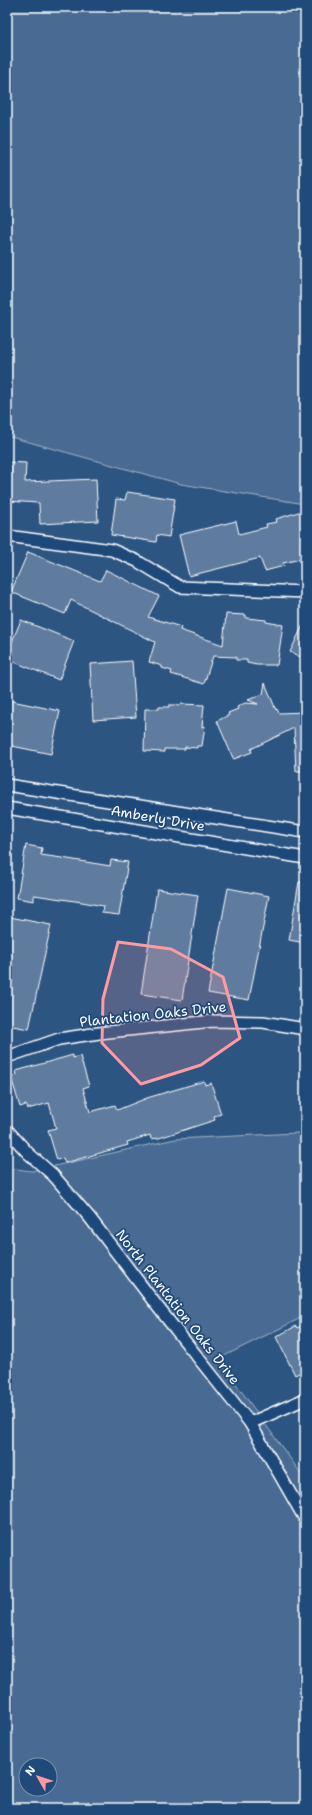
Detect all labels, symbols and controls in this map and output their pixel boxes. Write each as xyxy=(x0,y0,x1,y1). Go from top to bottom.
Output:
street label: Amberly Drive xyxy=(109,801,207,835)
street label: Plantation Oaks Drive xyxy=(79,997,227,1031)
street label: North Plantation Oaks Drive xyxy=(112,1226,244,1388)
north arrow xyxy=(18,1757,58,1797)
text: N xyxy=(22,1763,39,1779)

